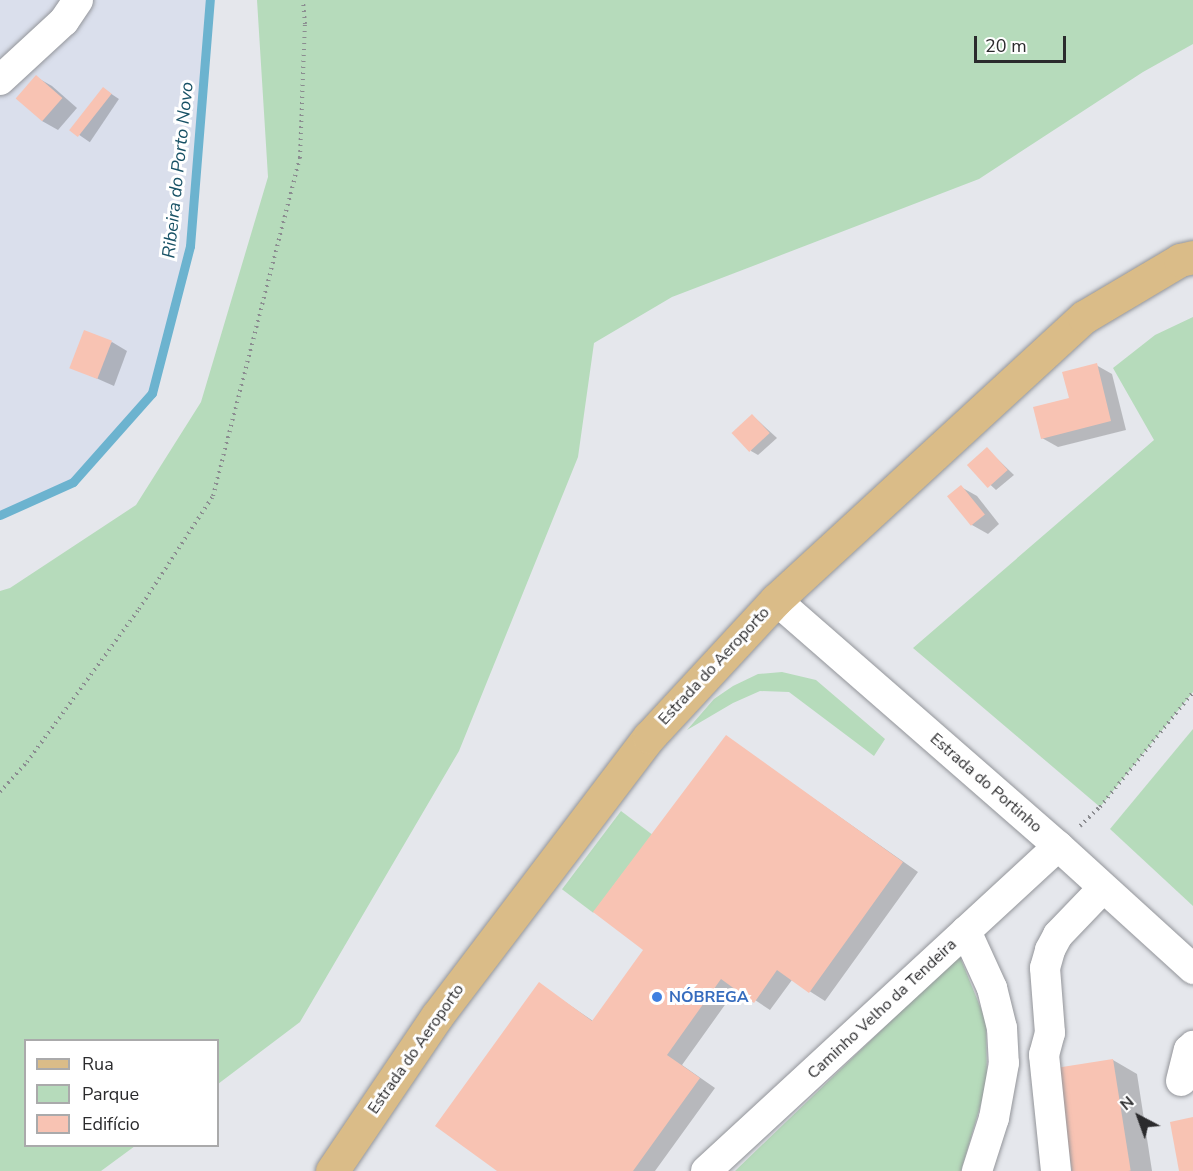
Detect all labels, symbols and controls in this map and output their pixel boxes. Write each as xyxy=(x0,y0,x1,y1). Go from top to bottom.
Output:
scale bar xyxy=(977,24,1068,62)
text: 20 m xyxy=(985,34,1027,58)
water label: Ribeira do Porto Novo xyxy=(158,81,198,259)
street label: Estrada do Aeroporto xyxy=(654,603,774,729)
street label: Estrada do Portinho xyxy=(926,729,1046,837)
street label: Caminho Velho da Tendeira xyxy=(804,935,960,1083)
street label: Estrada do Aeroporto xyxy=(364,980,468,1118)
place label: NÓBREGA xyxy=(669,987,749,1007)
marker: NÓBREGA xyxy=(650,990,664,1004)
legend xyxy=(24,1039,219,1147)
text: Rua xyxy=(82,1052,114,1076)
text: Parque xyxy=(82,1082,139,1106)
north arrow xyxy=(1109,1087,1169,1147)
text: N xyxy=(1115,1091,1139,1116)
text: Edifício xyxy=(82,1112,140,1136)

